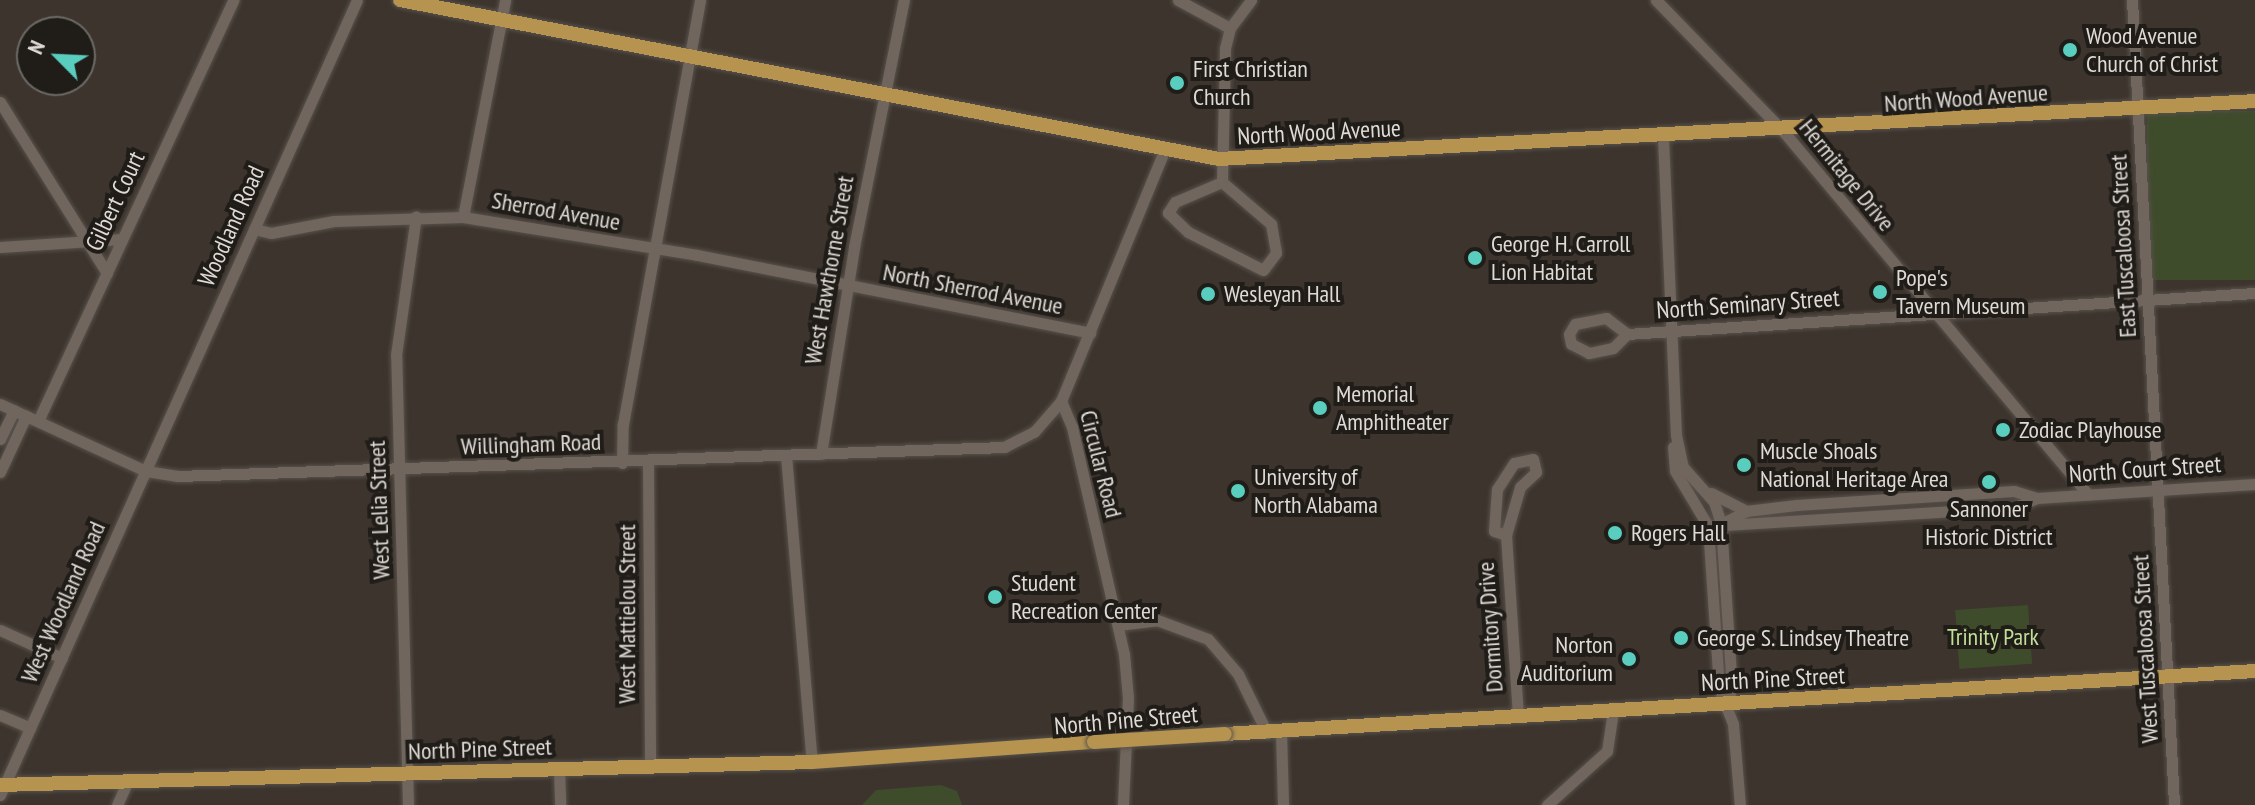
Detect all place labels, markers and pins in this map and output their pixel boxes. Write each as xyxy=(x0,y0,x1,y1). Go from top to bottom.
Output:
place label: Wood Avenue Church of Christ xyxy=(2086,22,2218,78)
marker: Wood Avenue Church of Christ xyxy=(2061,41,2079,59)
place label: First Christian Church xyxy=(1193,55,1308,111)
marker: First Christian Church xyxy=(1168,74,1186,92)
place label: George H. Carroll Lion Habitat xyxy=(1491,230,1632,286)
marker: George H. Carroll Lion Habitat xyxy=(1466,249,1484,267)
place label: Pope's Tavern Museum xyxy=(1896,264,2025,320)
place label: Wesleyan Hall xyxy=(1224,280,1340,308)
marker: Pope's Tavern Museum xyxy=(1871,283,1889,301)
marker: Wesleyan Hall xyxy=(1199,285,1217,303)
place label: Memorial Amphitheater xyxy=(1336,380,1449,436)
marker: Memorial Amphitheater xyxy=(1311,399,1329,417)
place label: Zodiac Playhouse xyxy=(2019,416,2162,444)
marker: Zodiac Playhouse xyxy=(1994,421,2012,439)
place label: Muscle Shoals National Heritage Area xyxy=(1760,437,1949,493)
marker: Muscle Shoals National Heritage Area xyxy=(1735,456,1753,474)
place label: University of North Alabama xyxy=(1254,463,1378,519)
marker: Sannoner Historic District xyxy=(1980,473,1998,491)
marker: University of North Alabama xyxy=(1229,482,1247,500)
place label: Sannoner Historic District xyxy=(1925,495,2053,551)
place label: Rogers Hall xyxy=(1631,519,1726,547)
marker: Rogers Hall xyxy=(1606,524,1624,542)
place label: Student Recreation Center xyxy=(1011,569,1157,625)
marker: Student Recreation Center xyxy=(986,588,1004,606)
place label: George S. Lindsey Theatre xyxy=(1697,624,1912,652)
marker: George S. Lindsey Theatre xyxy=(1672,629,1690,647)
place label: Norton Auditorium xyxy=(1521,631,1613,687)
marker: Norton Auditorium xyxy=(1620,650,1638,668)

